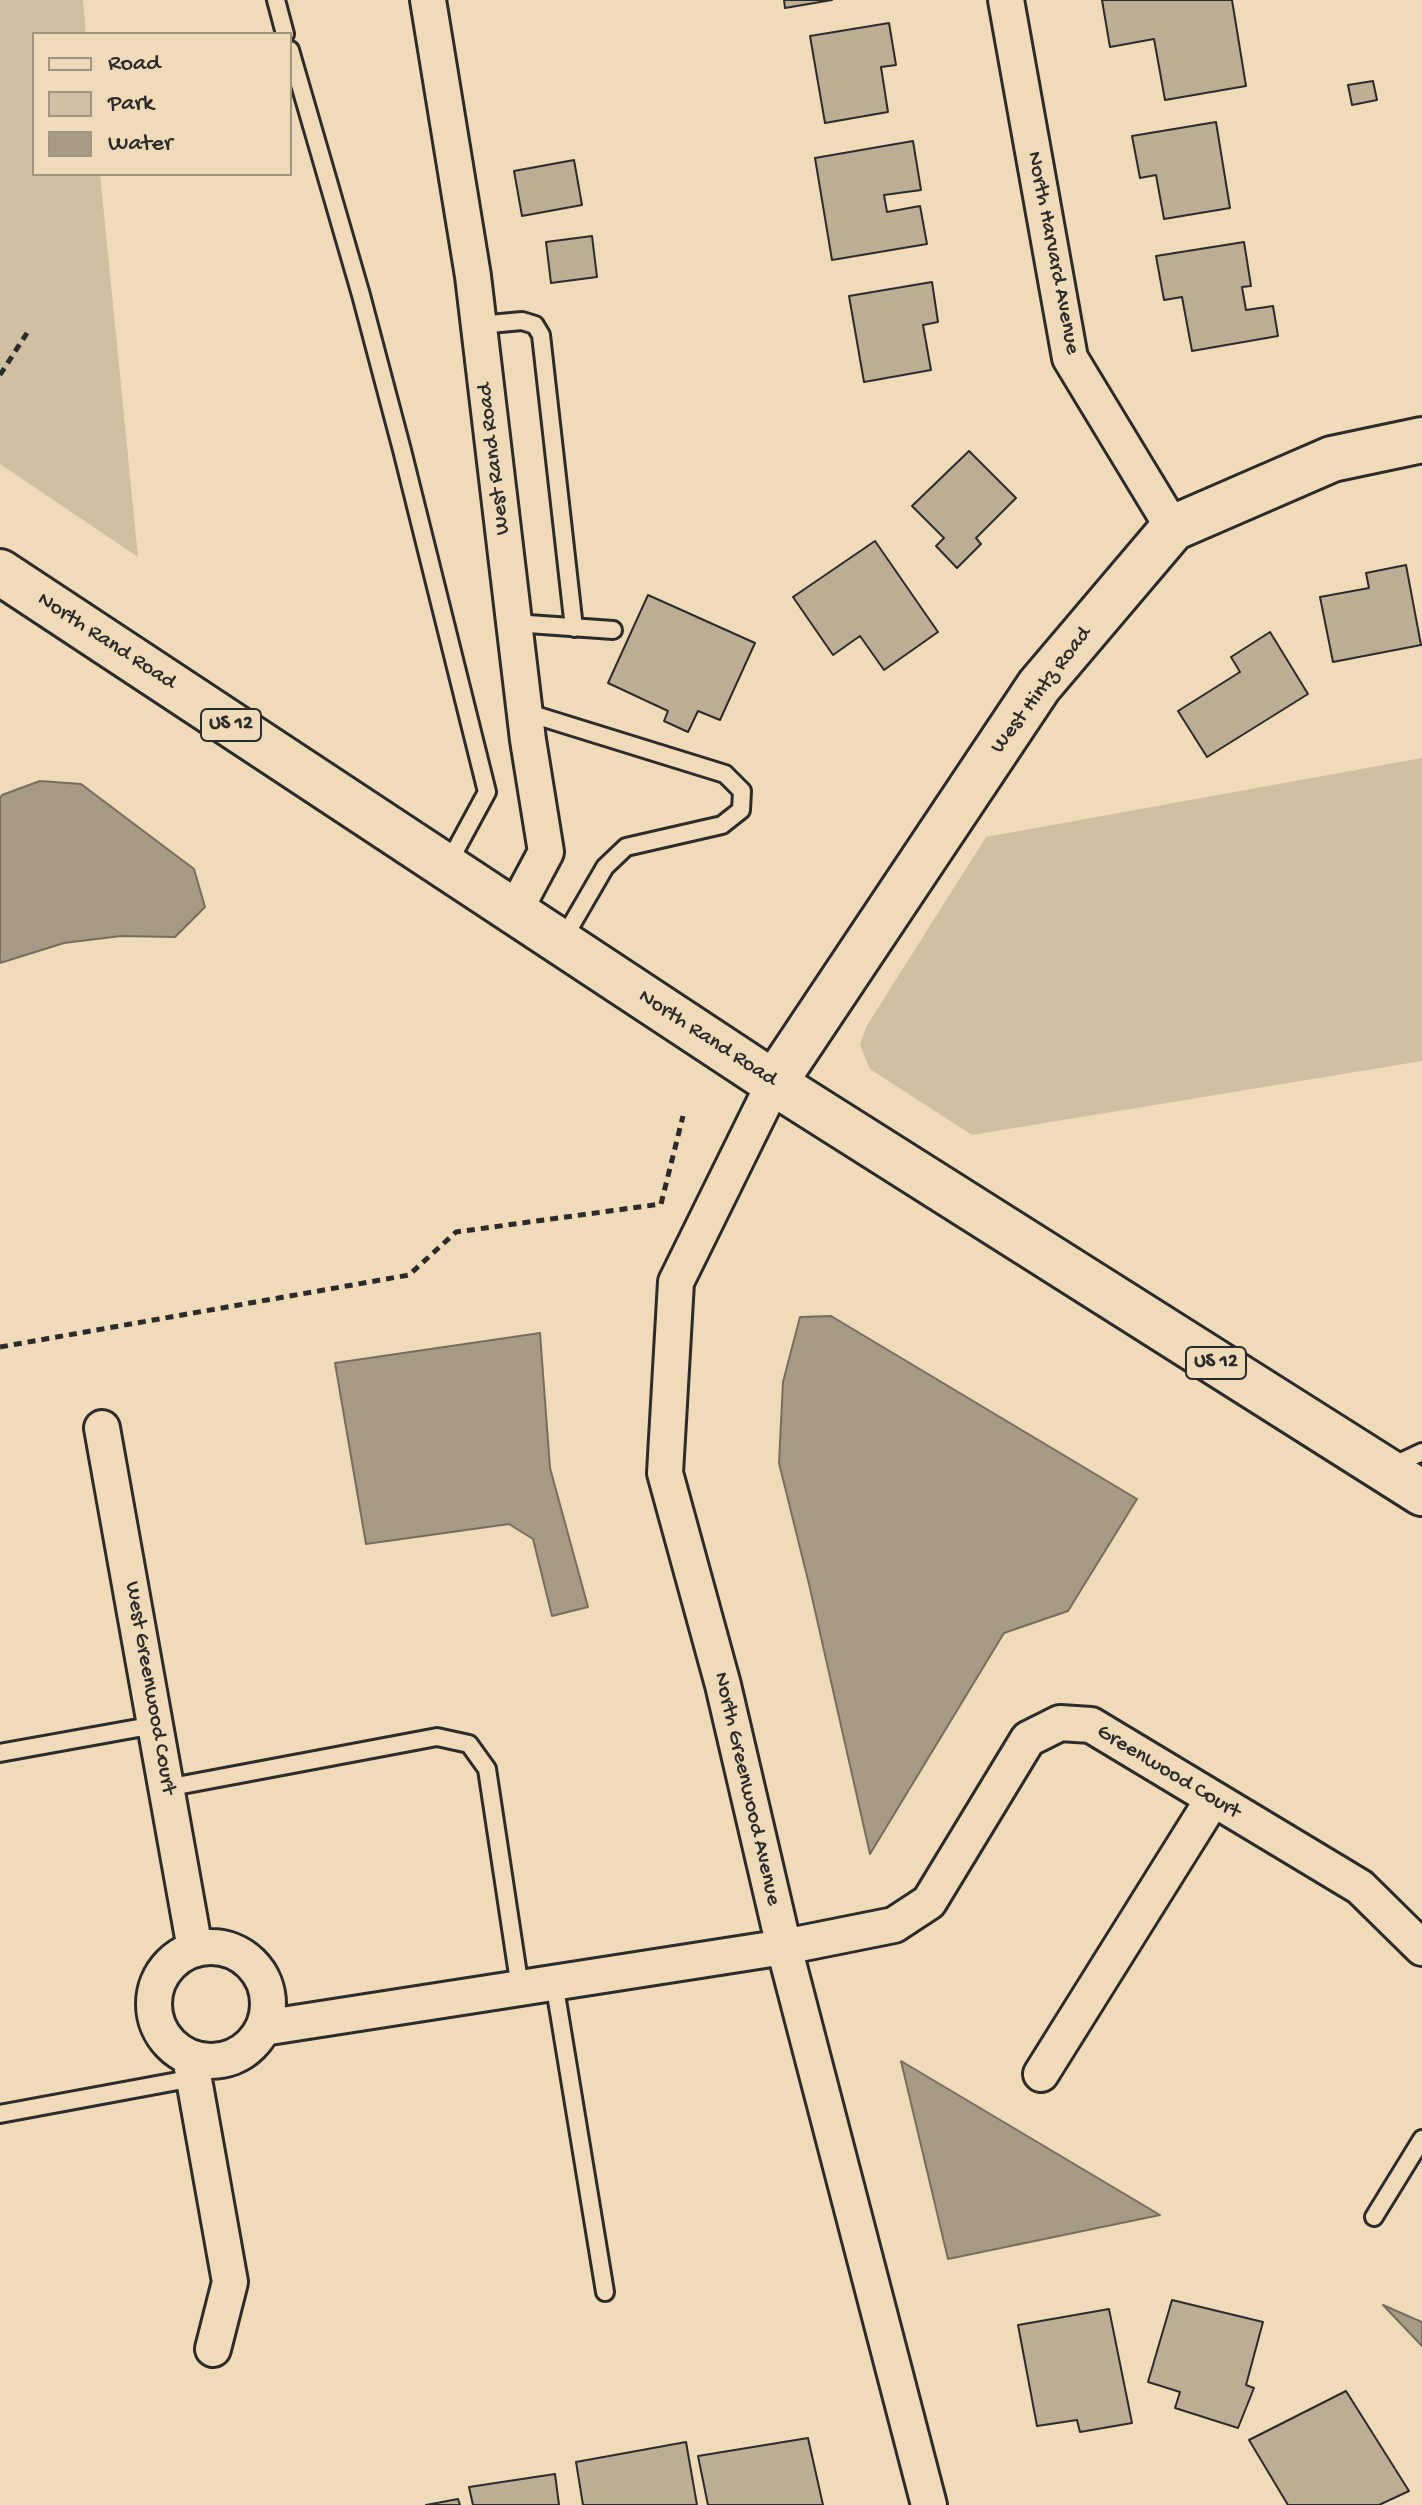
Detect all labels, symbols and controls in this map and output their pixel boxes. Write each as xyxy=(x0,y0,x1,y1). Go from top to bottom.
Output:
legend xyxy=(32,32,292,176)
text: Road xyxy=(108,50,160,79)
text: Park xyxy=(108,90,154,119)
text: Water xyxy=(108,130,172,159)
street label: North Harvard Avenue xyxy=(1019,149,1085,357)
street label: West Rand Road xyxy=(473,382,517,536)
street label: North Rand Road xyxy=(32,587,180,697)
street label: West Hintz Road xyxy=(986,622,1098,760)
road number: US 12 xyxy=(201,709,261,741)
street label: North Rand Road xyxy=(633,984,781,1094)
road number: US 12 xyxy=(1186,1347,1246,1379)
street label: West Greenwood Court xyxy=(117,1580,181,1796)
street label: North Greenwood Avenue xyxy=(706,1670,786,1908)
street label: Greenwood Court xyxy=(1091,1720,1245,1826)

